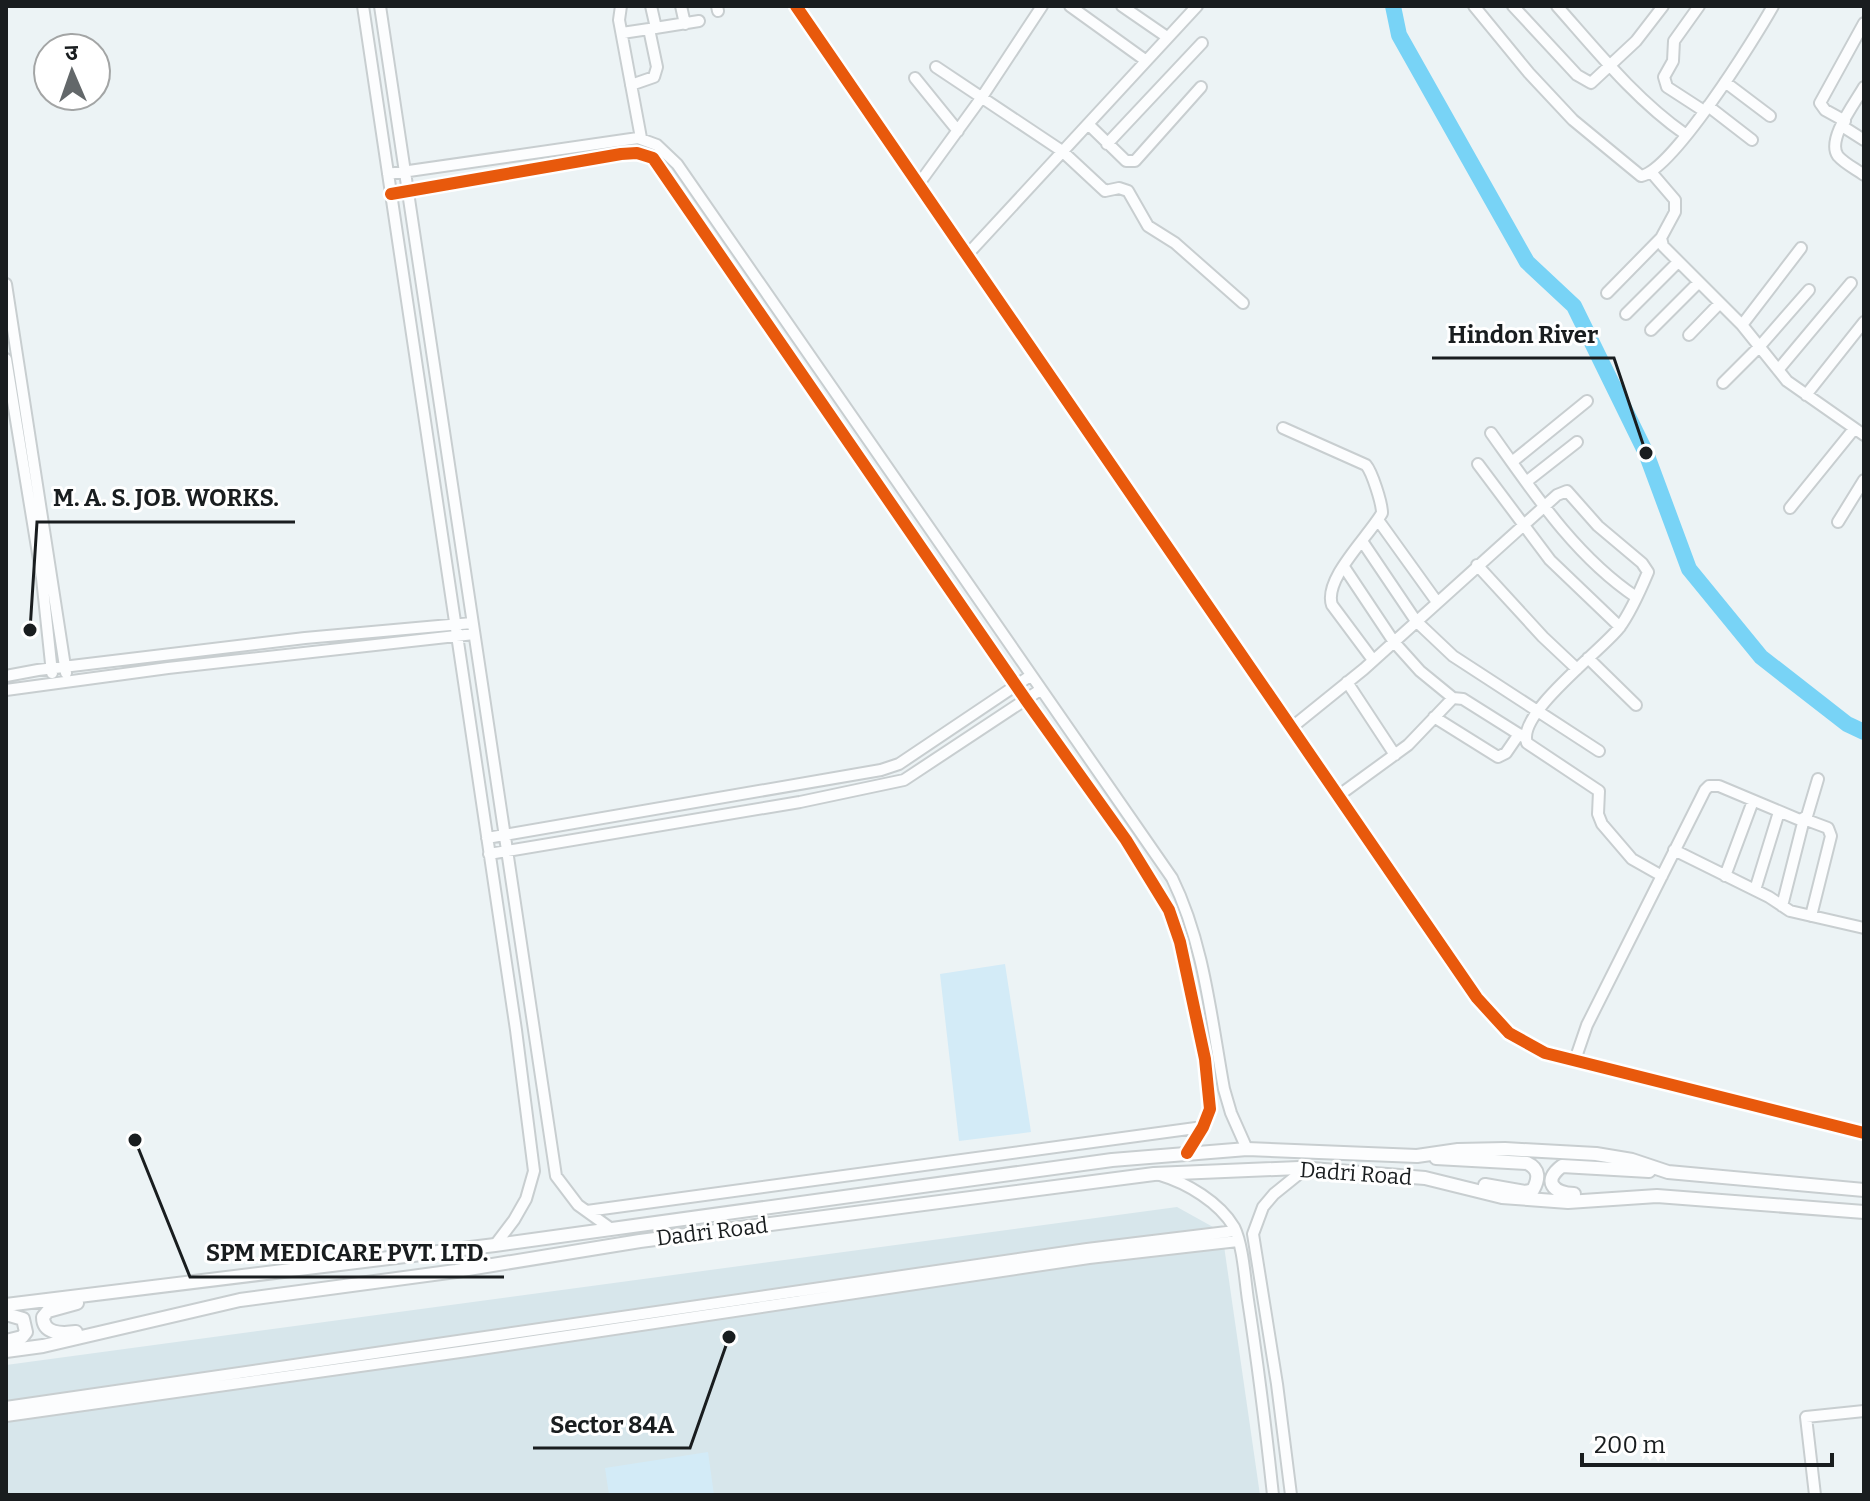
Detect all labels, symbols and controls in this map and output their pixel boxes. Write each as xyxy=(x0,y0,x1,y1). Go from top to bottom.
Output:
north arrow xyxy=(32,32,112,112)
text: उ xyxy=(64,39,79,66)
callout: Hindon River xyxy=(1432,310,1614,358)
text: Hindon River xyxy=(1448,321,1598,349)
callout: M. A. S. JOB. WORKS. xyxy=(37,474,295,522)
text: M. A. S. JOB. WORKS. xyxy=(53,484,279,512)
street label: Dadri Road xyxy=(1299,1156,1413,1191)
street label: Dadri Road xyxy=(655,1211,770,1252)
callout: SPM MEDICARE PVT. LTD. xyxy=(190,1229,504,1277)
text: SPM MEDICARE PVT. LTD. xyxy=(206,1239,488,1267)
callout: Sector 84A xyxy=(533,1400,690,1448)
text: Sector 84A xyxy=(550,1411,675,1439)
scale bar xyxy=(1582,1417,1832,1467)
text: 200 m xyxy=(1594,1431,1666,1459)

